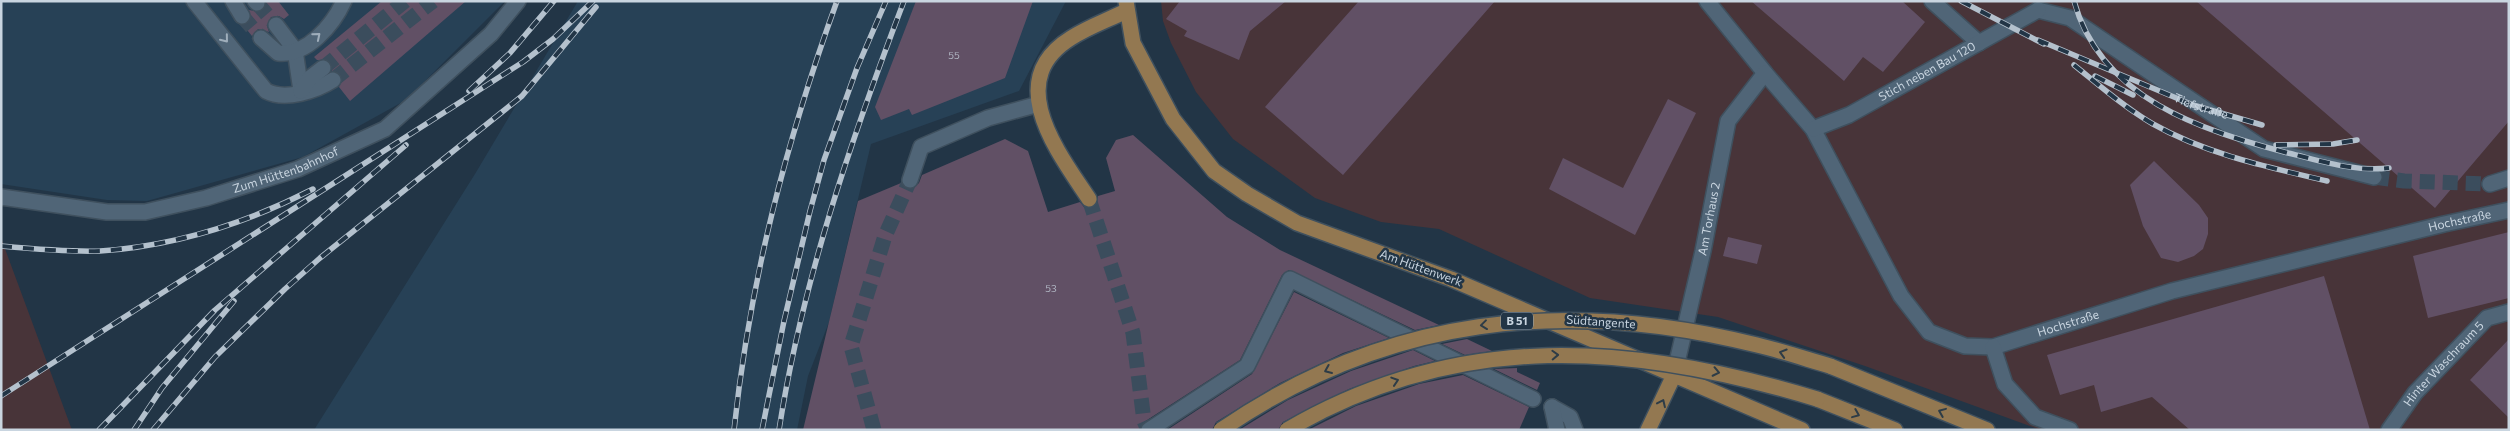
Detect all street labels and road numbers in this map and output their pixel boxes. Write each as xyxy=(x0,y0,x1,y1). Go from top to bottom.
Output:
street label: Stich neben Bau 120 xyxy=(1876,38,1978,103)
street label: Tiefstraße xyxy=(2172,90,2230,121)
street label: Zum Hüttenbahnhof xyxy=(231,143,341,195)
street label: Am Torhaus 2 xyxy=(1694,181,1722,257)
street label: Hochstraße xyxy=(2427,206,2492,234)
street label: Am Hüttenwerk xyxy=(1378,246,1465,289)
street label: Hochstraße xyxy=(2035,306,2100,339)
road number: B 51 xyxy=(1501,312,1533,330)
street label: Südtangente xyxy=(1566,312,1636,330)
street label: Hinter Waschraum 5 xyxy=(2400,318,2486,408)

